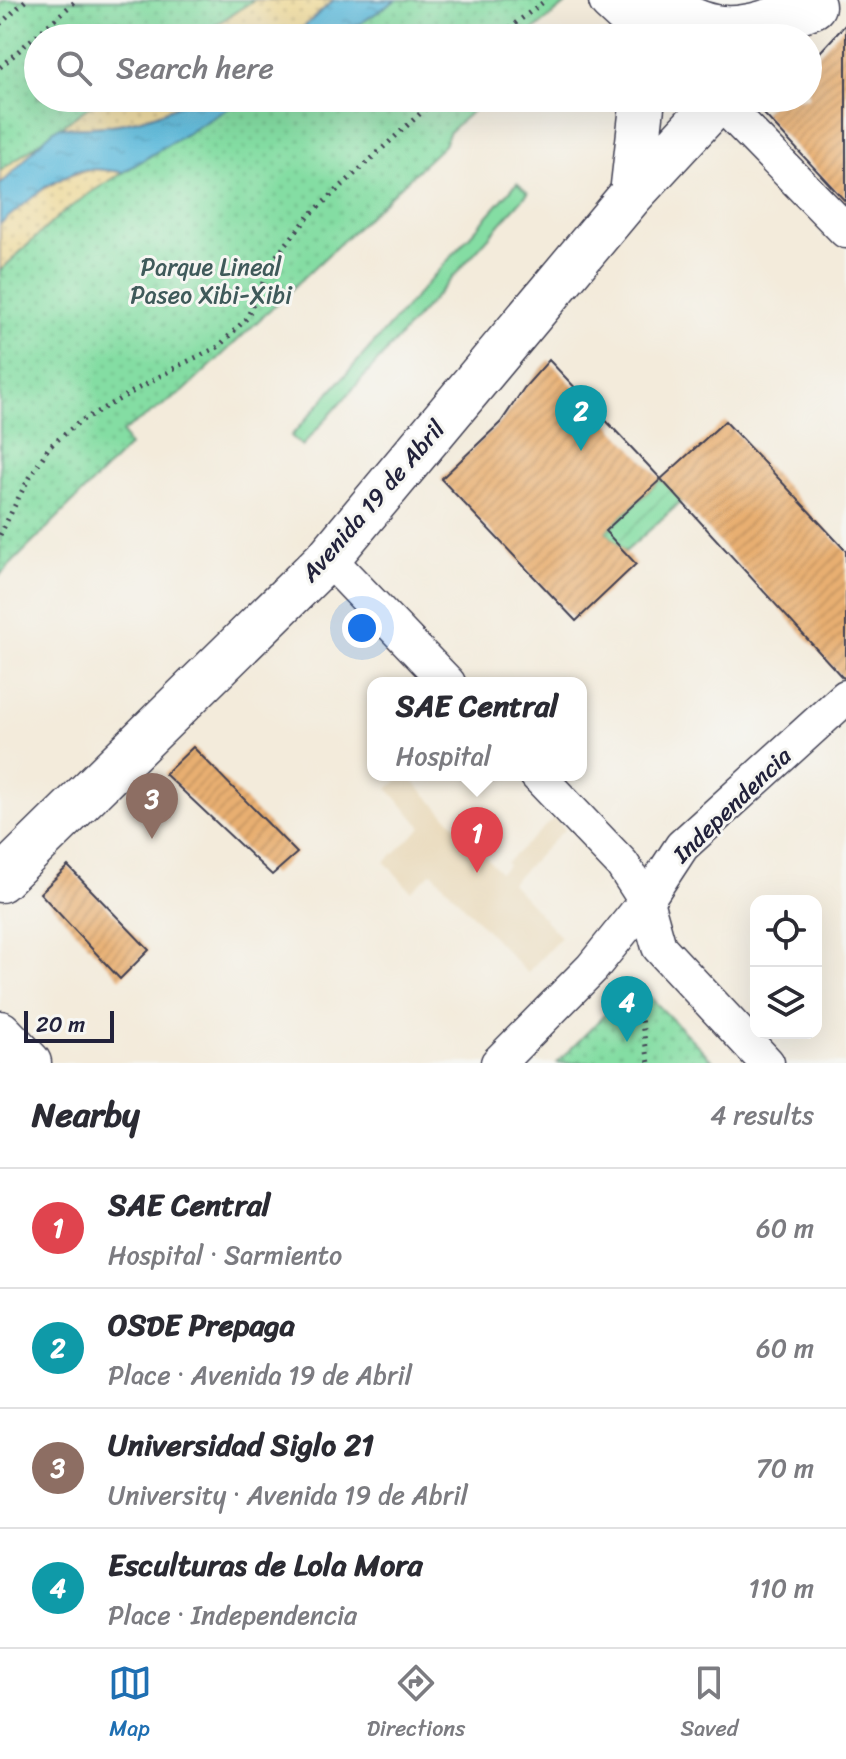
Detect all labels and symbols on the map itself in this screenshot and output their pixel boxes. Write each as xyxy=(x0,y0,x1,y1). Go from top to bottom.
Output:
park label: Parque Lineal Paseo Xibi-Xibi xyxy=(130,246,293,316)
pin: 2 xyxy=(555,385,607,451)
street label: Avenida 19 de Abril xyxy=(290,409,457,593)
your location xyxy=(342,608,382,648)
street label: Independencia xyxy=(662,736,802,874)
pin: 3 xyxy=(126,773,178,839)
pin: 1 xyxy=(451,807,503,873)
pin: 4 xyxy=(601,976,653,1042)
scale bar xyxy=(24,1007,114,1043)

